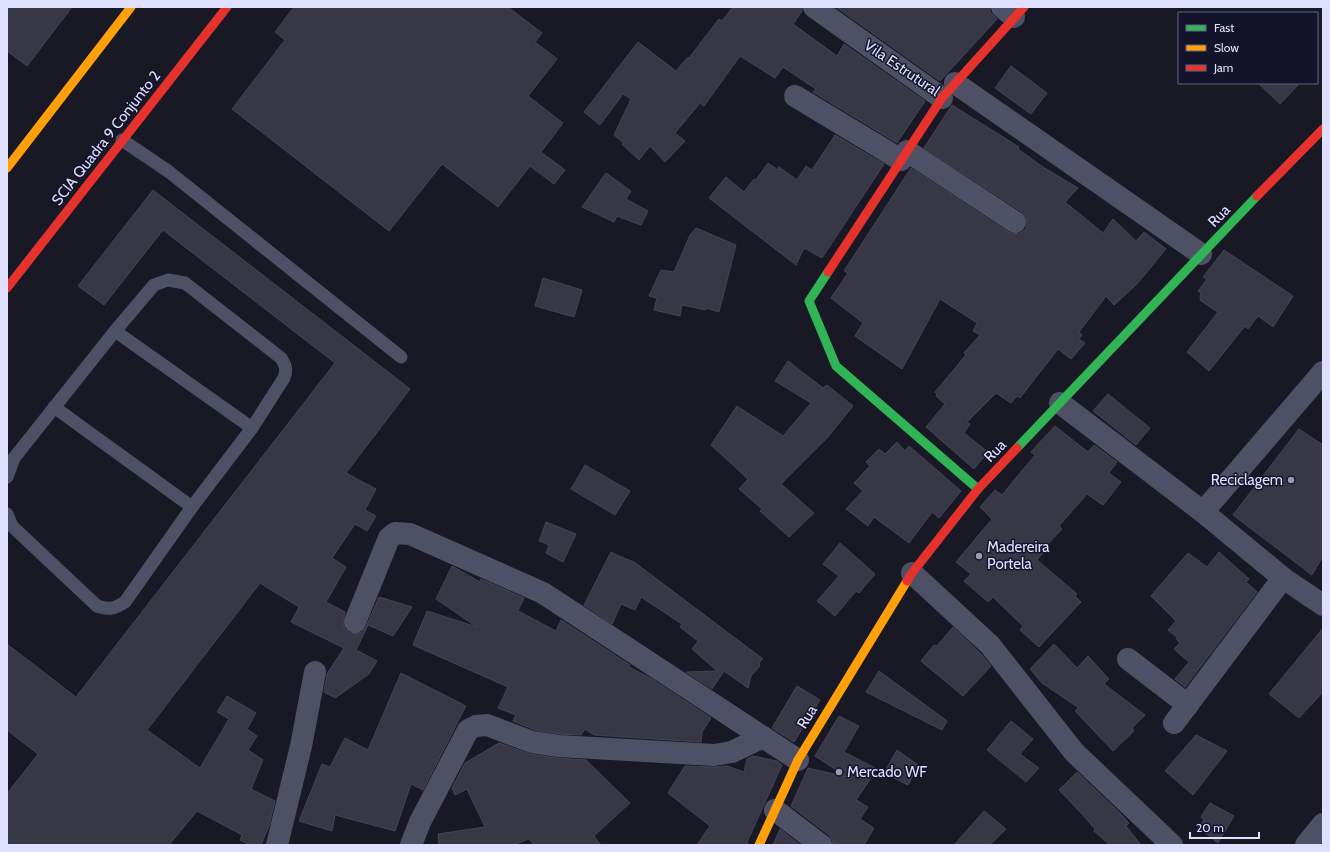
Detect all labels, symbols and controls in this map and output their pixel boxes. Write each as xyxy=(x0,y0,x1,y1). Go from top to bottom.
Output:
legend xyxy=(1178,12,1318,84)
text: Fast xyxy=(1214,20,1234,35)
street label: Vila Estrutural xyxy=(861,36,944,100)
text: Slow xyxy=(1214,40,1239,55)
text: Jam xyxy=(1213,60,1233,75)
street label: SCIA Quadra 9 Conjunto 2 xyxy=(48,67,164,209)
street label: Rua xyxy=(1204,201,1234,231)
street label: Rua xyxy=(980,436,1010,466)
place label: Reciclagem xyxy=(1211,471,1283,489)
marker: Reciclagem xyxy=(1286,475,1296,485)
place label: Madereira Portela xyxy=(987,538,1050,573)
marker: Madereira Portela xyxy=(974,551,984,561)
street label: Rua xyxy=(793,701,821,732)
place label: Mercado WF xyxy=(847,763,927,781)
marker: Mercado WF xyxy=(834,767,844,777)
scale bar xyxy=(1190,814,1259,840)
text: 20 m xyxy=(1196,820,1224,835)

